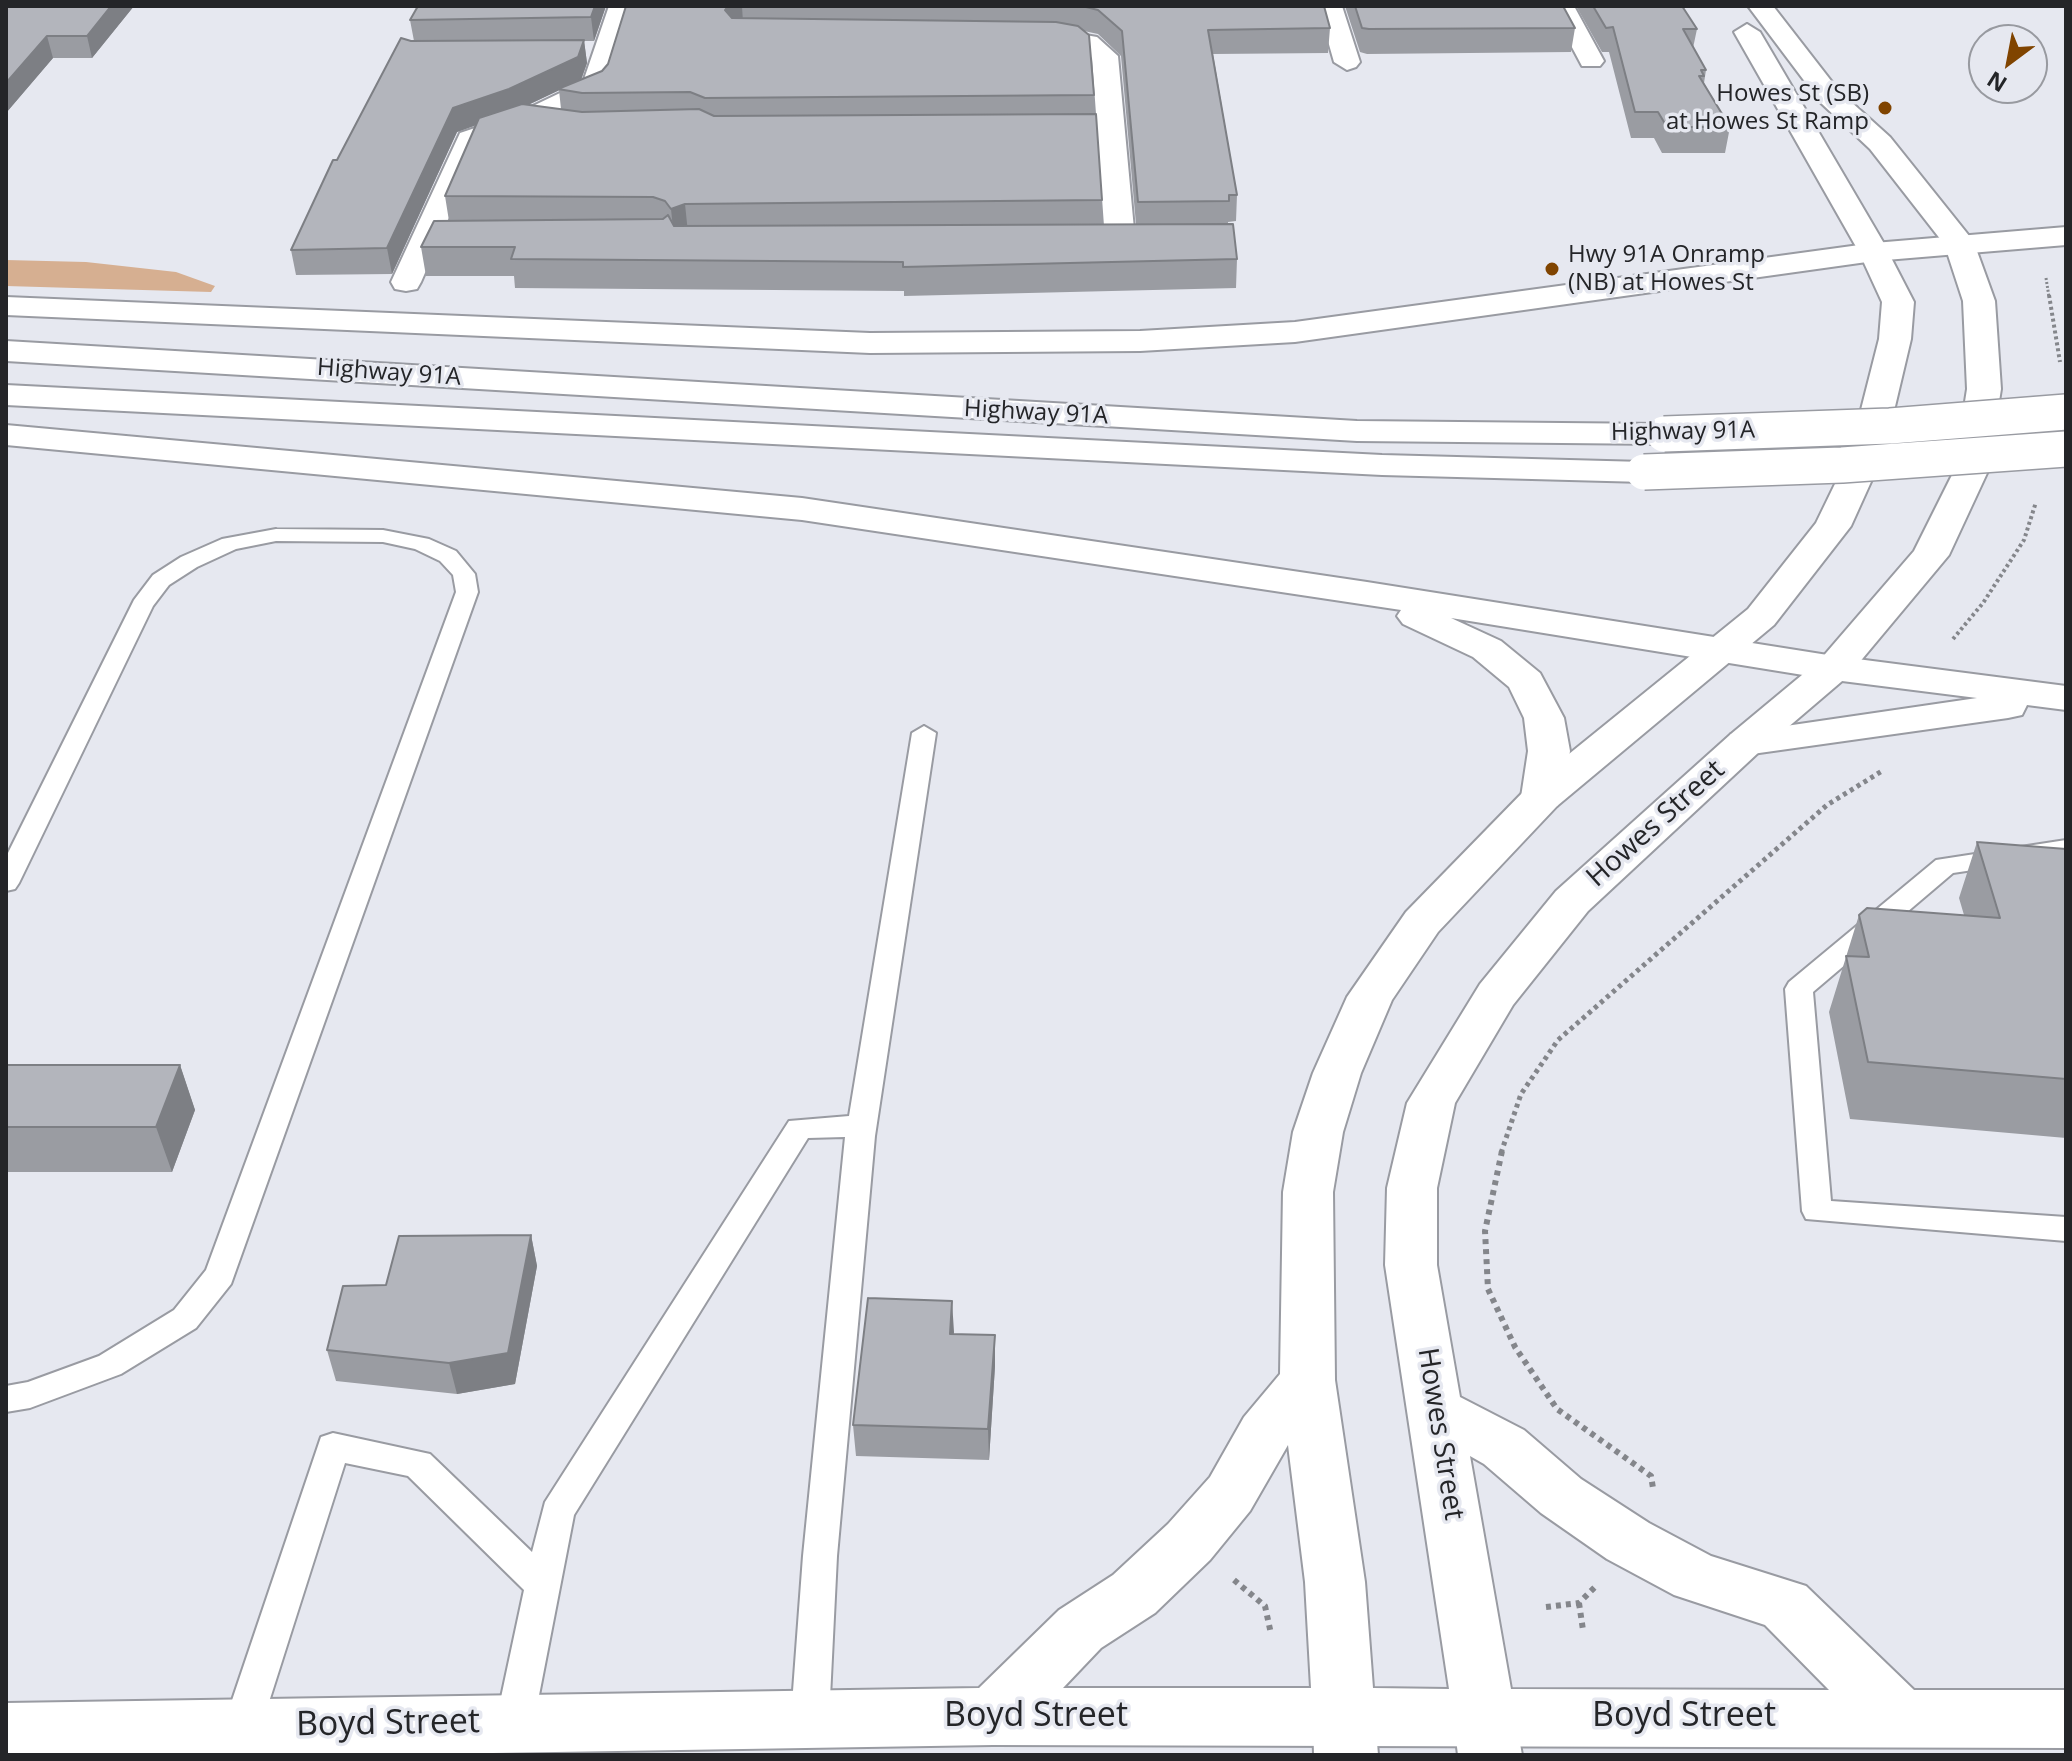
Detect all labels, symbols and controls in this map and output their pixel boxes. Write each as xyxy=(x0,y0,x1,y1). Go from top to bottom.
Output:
north arrow xyxy=(1968,24,2048,104)
text: N xyxy=(1981,65,2012,100)
place label: Howes St (SB) at Howes St Ramp xyxy=(1666,80,1869,136)
marker: Howes St (SB) at Howes St Ramp xyxy=(1876,99,1894,117)
place label: Hwy 91A Onramp (NB) at Howes St xyxy=(1568,241,1765,297)
marker: Hwy 91A Onramp (NB) at Howes St xyxy=(1543,260,1561,278)
street label: Highway 91A xyxy=(316,354,462,392)
street label: Highway 91A xyxy=(963,395,1109,431)
street label: Highway 91A xyxy=(1611,416,1755,448)
street label: Howes Street xyxy=(1580,753,1732,895)
street label: Howes Street xyxy=(1410,1346,1470,1522)
street label: Boyd Street xyxy=(944,1696,1128,1736)
street label: Boyd Street xyxy=(1592,1696,1776,1736)
street label: Boyd Street xyxy=(296,1702,480,1746)

